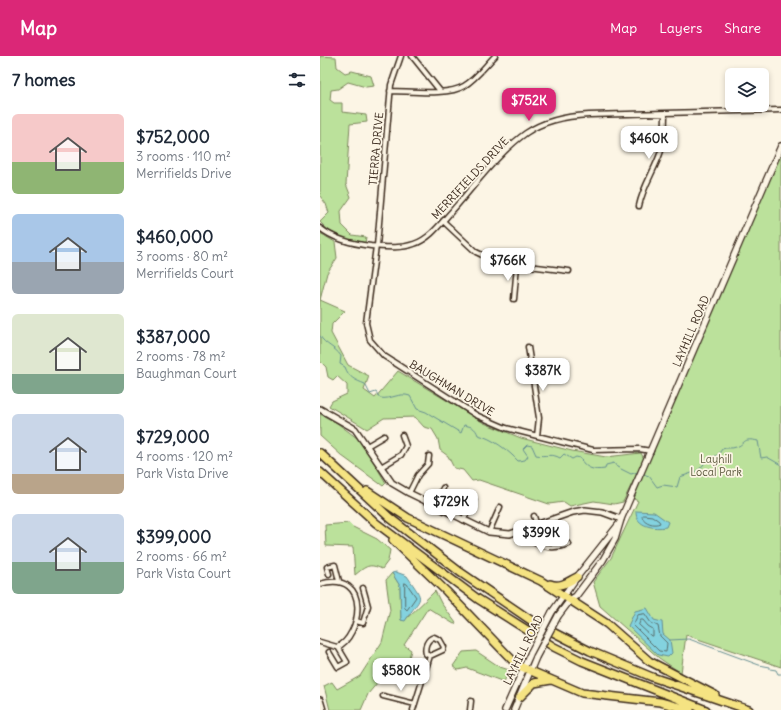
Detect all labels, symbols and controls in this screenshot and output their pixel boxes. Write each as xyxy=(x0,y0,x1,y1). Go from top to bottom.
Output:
text: Map xyxy=(20,16,57,40)
text: Map xyxy=(610,19,637,37)
text: Layers xyxy=(659,19,702,37)
text: Share xyxy=(724,19,761,37)
map controls xyxy=(725,68,769,112)
button: layers xyxy=(725,68,769,112)
text: 7 homes xyxy=(12,69,76,91)
icon: filters xyxy=(286,69,308,91)
pin: $752K xyxy=(501,88,557,122)
text: $752K xyxy=(511,92,547,109)
street label: TIERRA DRIVE xyxy=(366,112,386,186)
text: $752,000 xyxy=(136,126,210,148)
pin: $460K xyxy=(621,126,677,160)
icon: home xyxy=(44,130,92,178)
text: $460K xyxy=(630,130,668,147)
street label: MERRIFIELDS DRIVE xyxy=(428,134,512,222)
text: 3 rooms · 110 m² xyxy=(136,148,231,165)
text: Merrifields Drive xyxy=(136,165,231,182)
text: $460,000 xyxy=(136,226,213,248)
icon: home xyxy=(44,230,92,278)
text: 3 rooms · 80 m² xyxy=(136,248,228,265)
pin: $766K xyxy=(480,248,536,282)
text: $766K xyxy=(490,252,526,269)
text: Merrifields Court xyxy=(136,265,234,282)
street label: LAYHILL ROAD xyxy=(670,293,712,369)
text: $387,000 xyxy=(136,326,210,348)
icon: home xyxy=(44,330,92,378)
text: 2 rooms · 78 m² xyxy=(136,348,226,365)
street label: BAUGHMAN DRIVE xyxy=(407,357,497,419)
pin: $387K xyxy=(515,358,571,392)
text: $387K xyxy=(525,362,561,379)
text: Baughman Court xyxy=(136,365,237,382)
text: $729,000 xyxy=(136,426,210,448)
icon: home xyxy=(44,430,92,478)
text: 4 rooms · 120 m² xyxy=(136,448,233,465)
park label: Layhill Local Park xyxy=(690,452,742,479)
text: Park Vista Drive xyxy=(136,465,229,482)
pin: $729K xyxy=(423,489,479,523)
text: $729K xyxy=(433,493,469,510)
pin: $399K xyxy=(513,520,569,554)
text: $399K xyxy=(522,524,560,541)
text: $399,000 xyxy=(136,526,211,548)
icon: home xyxy=(44,530,92,578)
text: 2 rooms · 66 m² xyxy=(136,548,227,565)
text: Park Vista Court xyxy=(136,565,231,582)
street label: LAYHILL ROAD xyxy=(500,612,546,687)
pin: $580K xyxy=(373,658,429,692)
text: $580K xyxy=(382,662,420,679)

